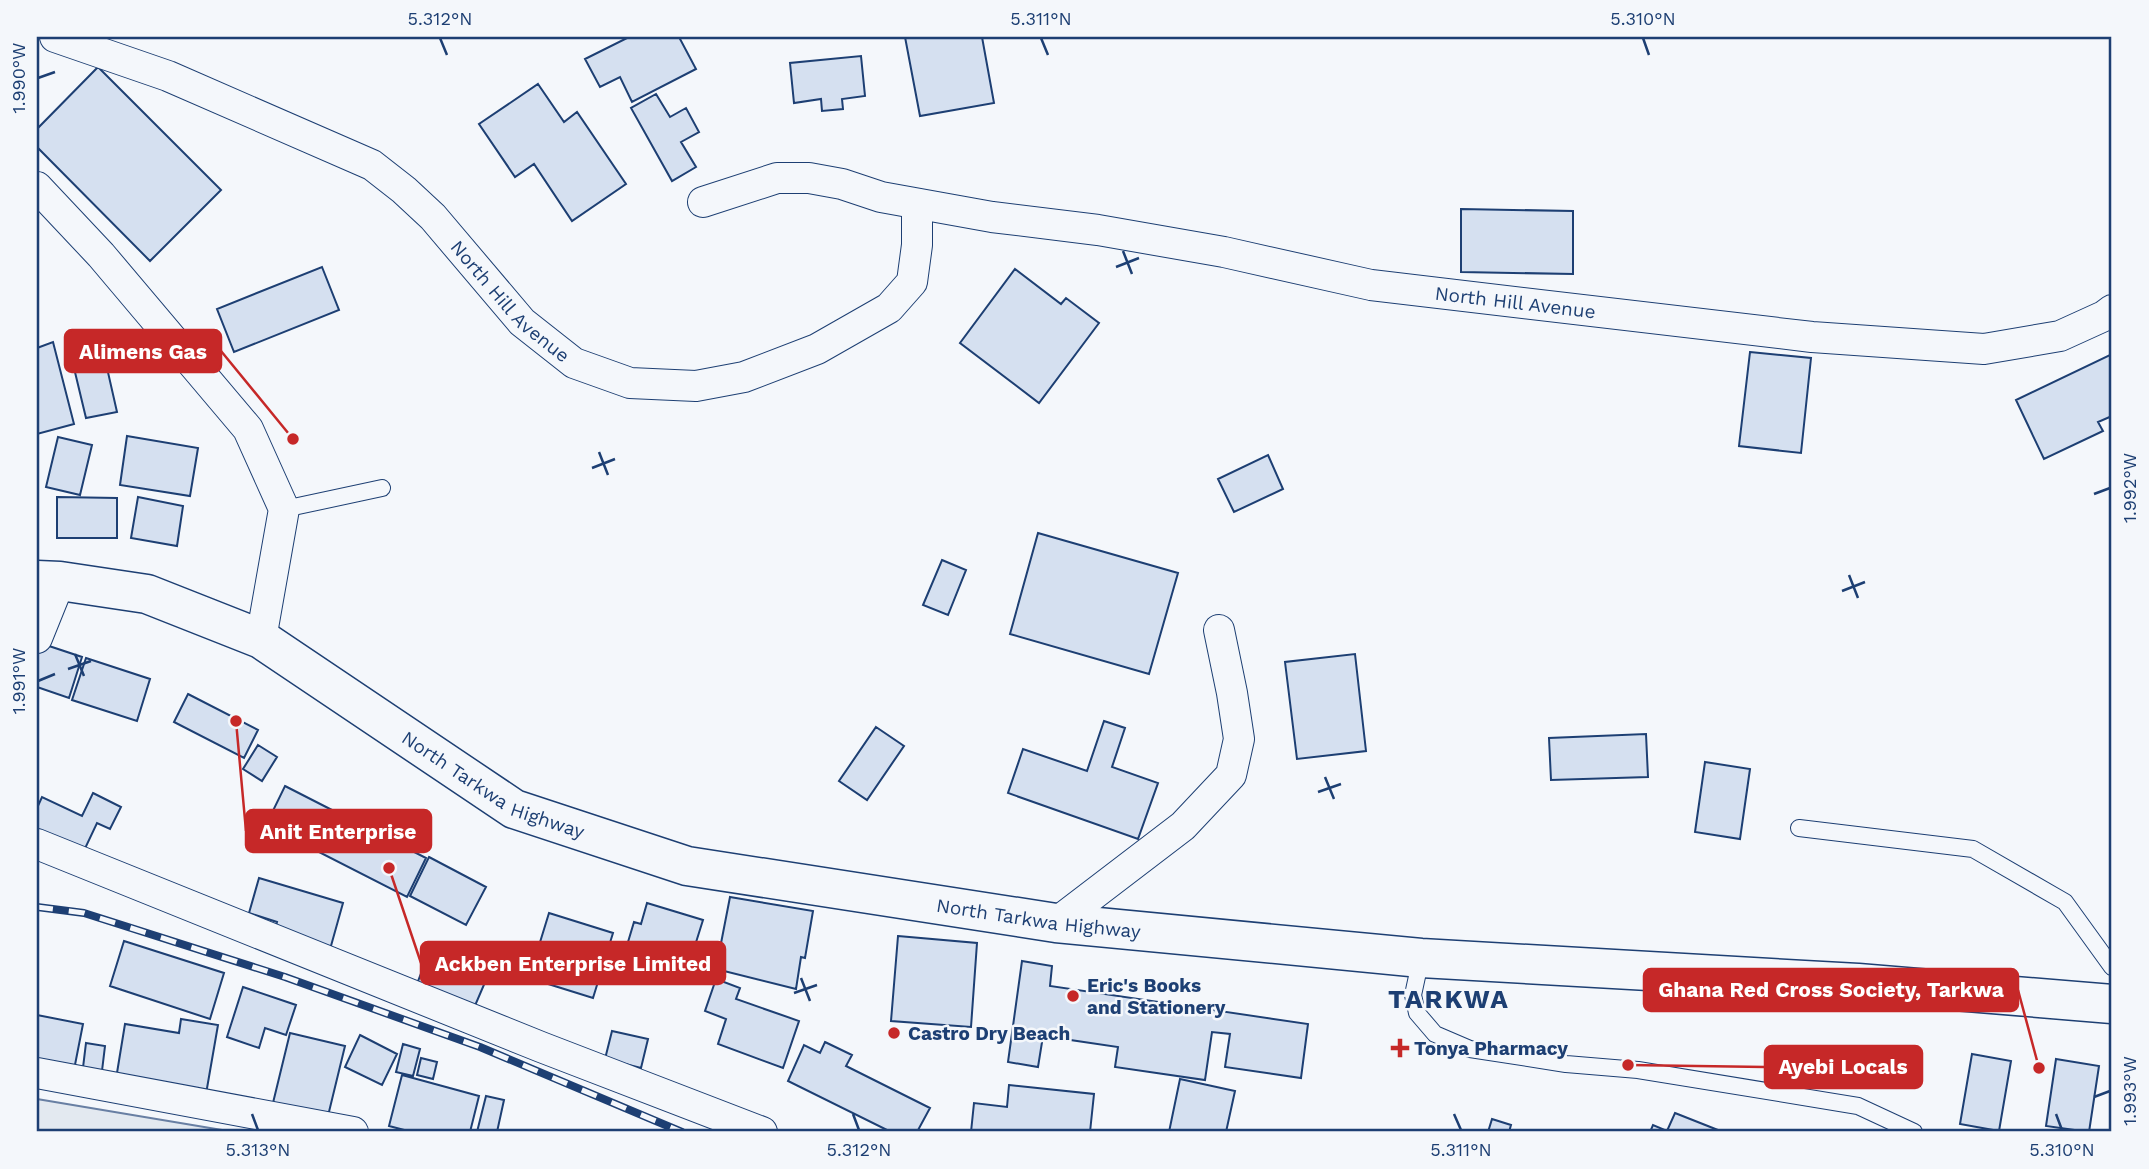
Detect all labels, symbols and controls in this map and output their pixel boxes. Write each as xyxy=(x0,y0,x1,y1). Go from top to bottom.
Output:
text: 5.312°N xyxy=(408,8,472,29)
text: 5.311°N xyxy=(1010,8,1072,29)
text: 5.310°N xyxy=(1610,8,1676,29)
text: 1.990°W xyxy=(8,43,29,113)
street label: North Hill Avenue xyxy=(446,235,575,367)
street label: North Hill Avenue xyxy=(1434,281,1597,323)
callout: Alimens Gas xyxy=(65,330,221,372)
text: Alimens Gas xyxy=(79,339,207,364)
text: 1.992°W xyxy=(2119,453,2140,523)
text: 1.991°W xyxy=(8,648,29,714)
street label: North Tarkwa Highway xyxy=(398,726,588,843)
callout: Anit Enterprise xyxy=(246,810,431,852)
text: Anit Enterprise xyxy=(260,819,416,844)
street label: North Tarkwa Highway xyxy=(935,893,1142,943)
callout: Ackben Enterprise Limited xyxy=(421,942,725,984)
text: Ackben Enterprise Limited xyxy=(435,951,711,976)
callout: Ghana Red Cross Society, Tarkwa xyxy=(1644,969,2018,1011)
place label: Eric's Books and Stationery xyxy=(1087,974,1226,1019)
text: Ghana Red Cross Society, Tarkwa xyxy=(1658,977,2005,1002)
district label: TARKWA xyxy=(1388,984,1510,1014)
marker: Eric's Books and Stationery xyxy=(1065,988,1081,1004)
place label: Castro Dry Beach xyxy=(908,1022,1070,1045)
marker: Castro Dry Beach xyxy=(886,1025,902,1041)
place label: Tonya Pharmacy xyxy=(1414,1037,1568,1060)
marker: Tonya Pharmacy xyxy=(1392,1040,1408,1056)
callout: Ayebi Locals xyxy=(1765,1046,1922,1088)
text: Ayebi Locals xyxy=(1778,1054,1908,1079)
text: 1.993°W xyxy=(2119,1056,2140,1126)
text: 5.313°N xyxy=(226,1139,290,1160)
text: 5.312°N xyxy=(827,1139,891,1160)
text: 5.311°N xyxy=(1430,1139,1492,1160)
text: 5.310°N xyxy=(2029,1139,2095,1160)

